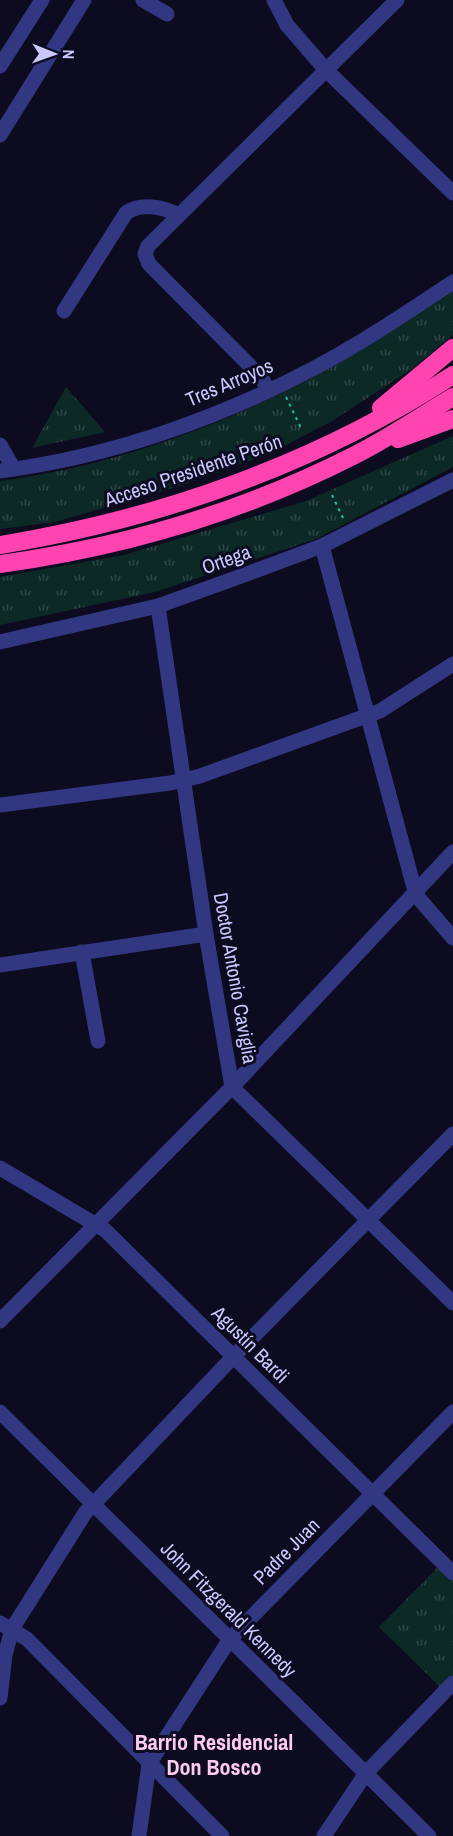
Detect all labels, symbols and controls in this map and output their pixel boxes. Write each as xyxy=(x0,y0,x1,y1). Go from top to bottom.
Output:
north arrow xyxy=(24,24,84,84)
text: N xyxy=(58,49,80,59)
street label: Tres Arroyos xyxy=(181,352,277,412)
street label: Acceso Presidente Perón xyxy=(100,427,285,513)
street label: Ortega xyxy=(198,538,254,580)
street label: Doctor Antonio Caviglia xyxy=(208,890,264,1066)
street label: Agustín Bardi xyxy=(206,1299,296,1389)
street label: Padre Juan xyxy=(247,1512,325,1590)
street label: John Fitzgerald Kennedy xyxy=(155,1535,304,1684)
district label: Barrio Residencial Don Bosco xyxy=(135,1727,293,1782)

